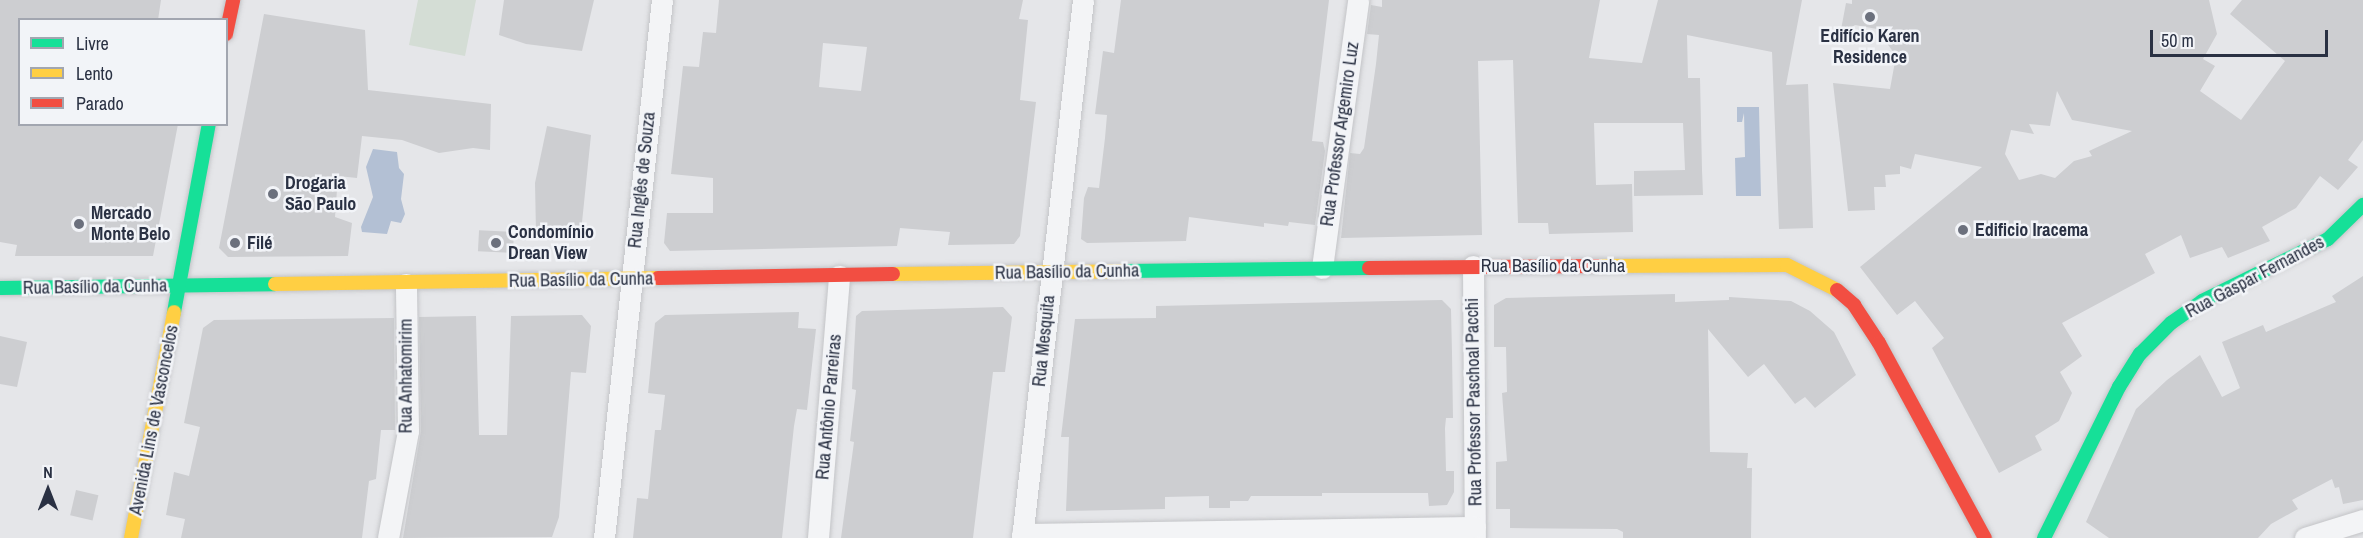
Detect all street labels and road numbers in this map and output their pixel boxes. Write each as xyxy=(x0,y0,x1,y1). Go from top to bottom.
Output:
street label: Rua Professor Argemiro Luz xyxy=(1316,40,1364,228)
street label: Rua Inglês de Souza xyxy=(624,111,660,249)
street label: Rua Gaspar Fernandes xyxy=(2182,231,2328,323)
street label: Rua Basílio da Cunha xyxy=(1481,255,1625,277)
street label: Rua Basílio da Cunha xyxy=(995,260,1139,284)
street label: Rua Basílio da Cunha xyxy=(509,268,653,292)
street label: Rua Basílio da Cunha xyxy=(23,275,167,299)
street label: Rua Mesquita xyxy=(1028,294,1060,388)
street label: Rua Professor Paschoal Pacchi xyxy=(1461,298,1487,506)
street label: Rua Anhatomirim xyxy=(395,318,417,434)
street label: Avenida Lins de Vasconcelos xyxy=(125,323,183,517)
street label: Rua Antônio Parreiras xyxy=(812,333,846,481)

